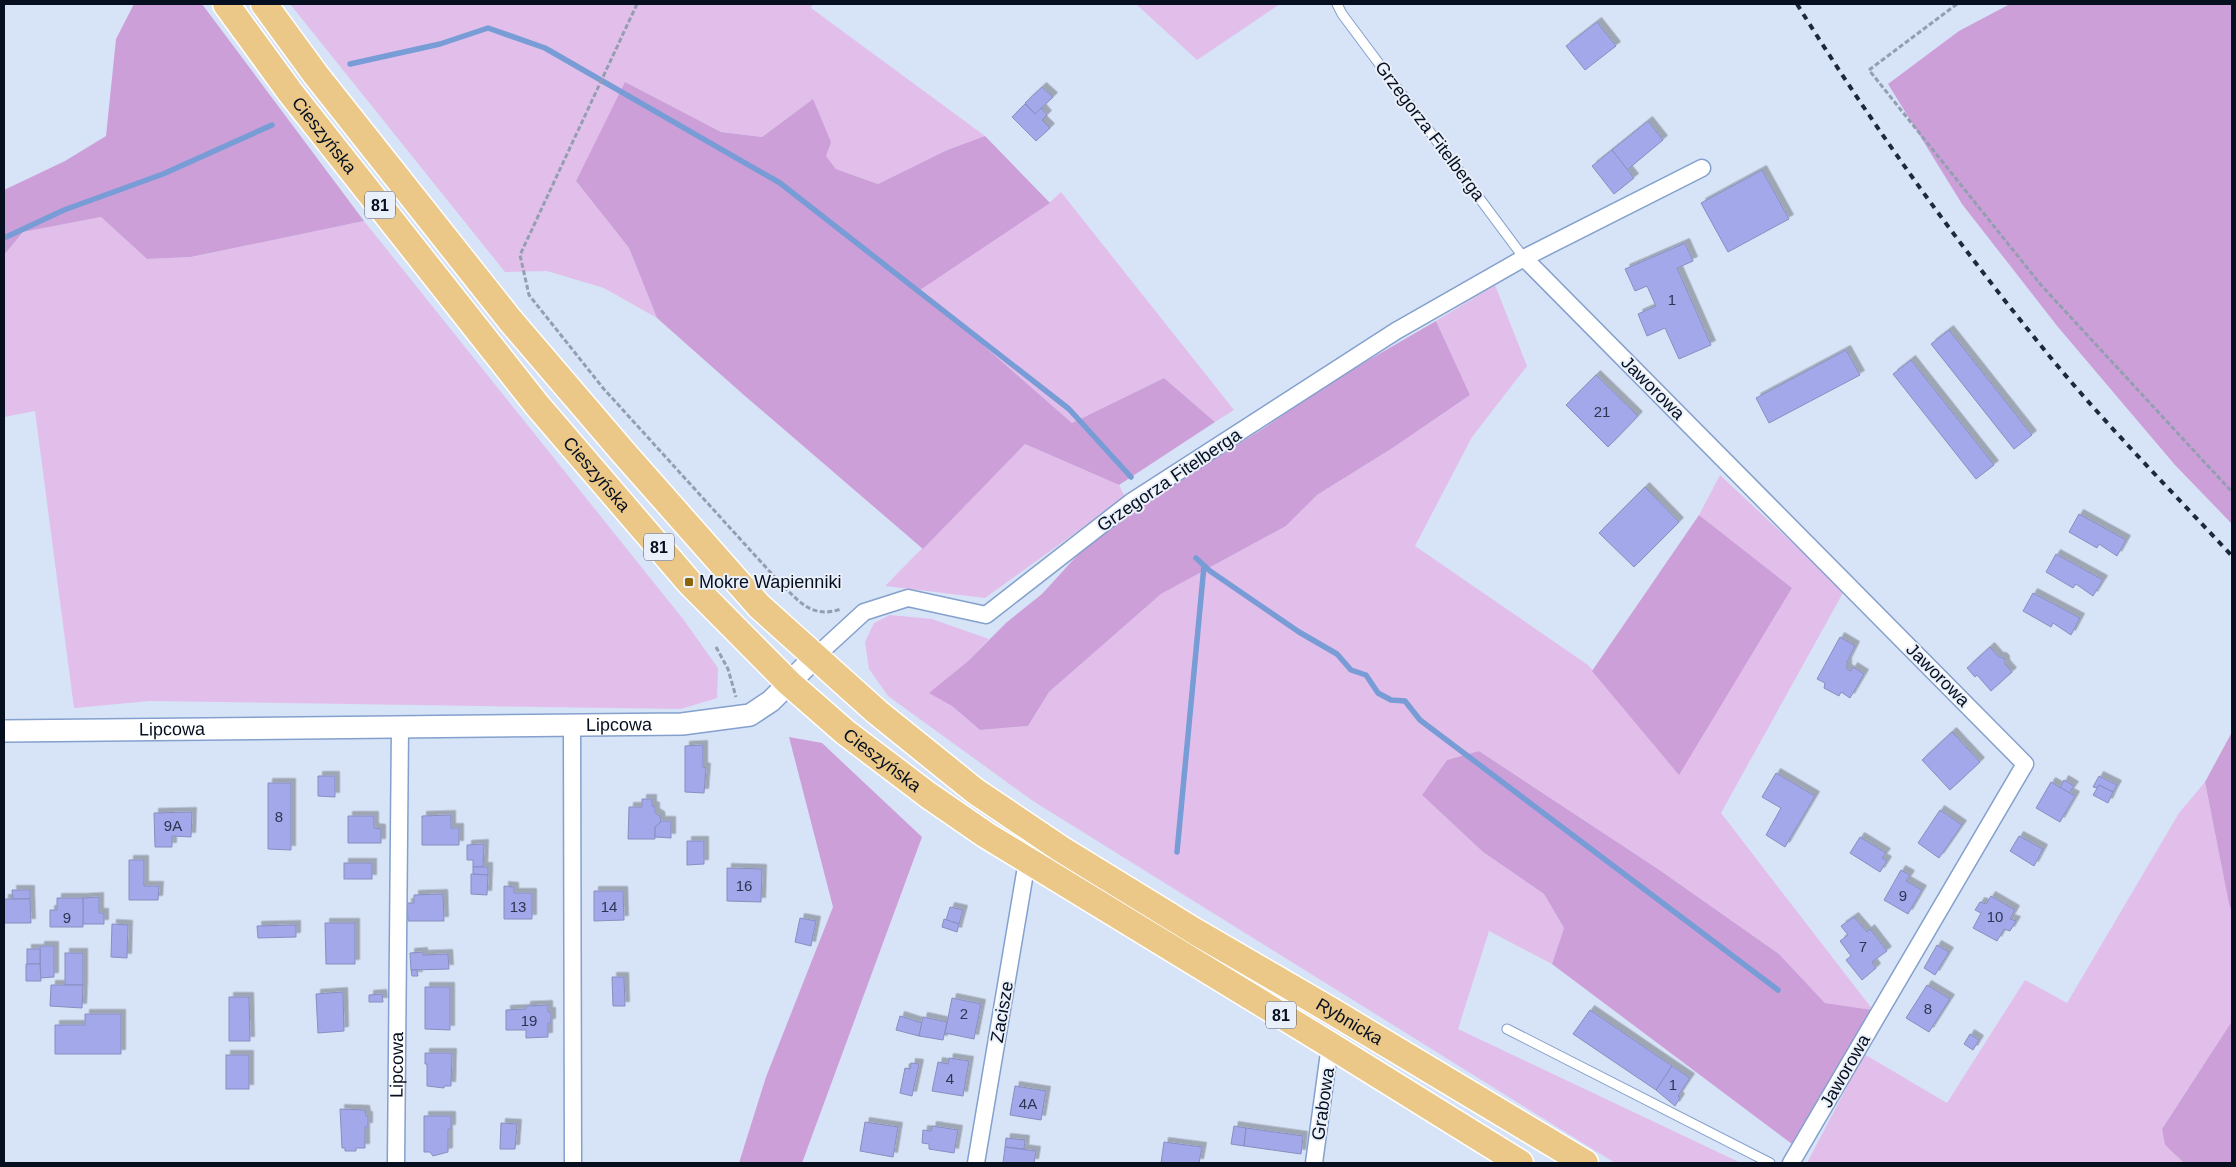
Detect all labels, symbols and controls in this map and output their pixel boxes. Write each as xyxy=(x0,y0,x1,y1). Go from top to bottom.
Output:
street label: Grzegorza Fitelberga xyxy=(1371,57,1489,205)
street label: Cieszyńska xyxy=(288,93,361,178)
road number: 81 xyxy=(365,192,395,218)
house number: 1 xyxy=(1668,291,1676,308)
street label: Jaworowa xyxy=(1617,352,1689,424)
house number: 21 xyxy=(1594,403,1610,420)
street label: Grzegorza Fitelberga xyxy=(1093,424,1245,536)
street label: Cieszyńska xyxy=(559,433,635,517)
road number: 81 xyxy=(644,534,674,560)
place label: Mokre Wapienniki xyxy=(699,572,841,592)
marker: Mokre Wapienniki xyxy=(683,576,695,588)
street label: Jaworowa xyxy=(1902,639,1974,711)
street label: Lipcowa xyxy=(586,714,653,735)
street label: Lipcowa xyxy=(139,719,206,740)
street label: Cieszyńska xyxy=(839,724,926,797)
house number: 8 xyxy=(275,808,283,825)
house number: 9A xyxy=(164,817,182,834)
house number: 16 xyxy=(736,877,752,894)
house number: 9 xyxy=(1899,887,1907,904)
house number: 13 xyxy=(510,898,526,915)
house number: 14 xyxy=(601,898,617,915)
house number: 10 xyxy=(1987,908,2003,925)
house number: 9 xyxy=(63,909,71,926)
house number: 7 xyxy=(1859,938,1867,955)
street label: Zacisze xyxy=(987,980,1017,1044)
street label: Rybnicka xyxy=(1312,994,1387,1050)
house number: 8 xyxy=(1924,1000,1932,1017)
road number: 81 xyxy=(1266,1002,1296,1028)
house number: 2 xyxy=(960,1005,968,1022)
house number: 19 xyxy=(521,1012,537,1029)
street label: Jaworowa xyxy=(1816,1030,1874,1111)
street label: Lipcowa xyxy=(387,1031,407,1098)
street label: Grabowa xyxy=(1308,1065,1338,1142)
house number: 4 xyxy=(946,1070,954,1087)
house number: 1 xyxy=(1669,1076,1677,1093)
house number: 4A xyxy=(1019,1095,1037,1112)

